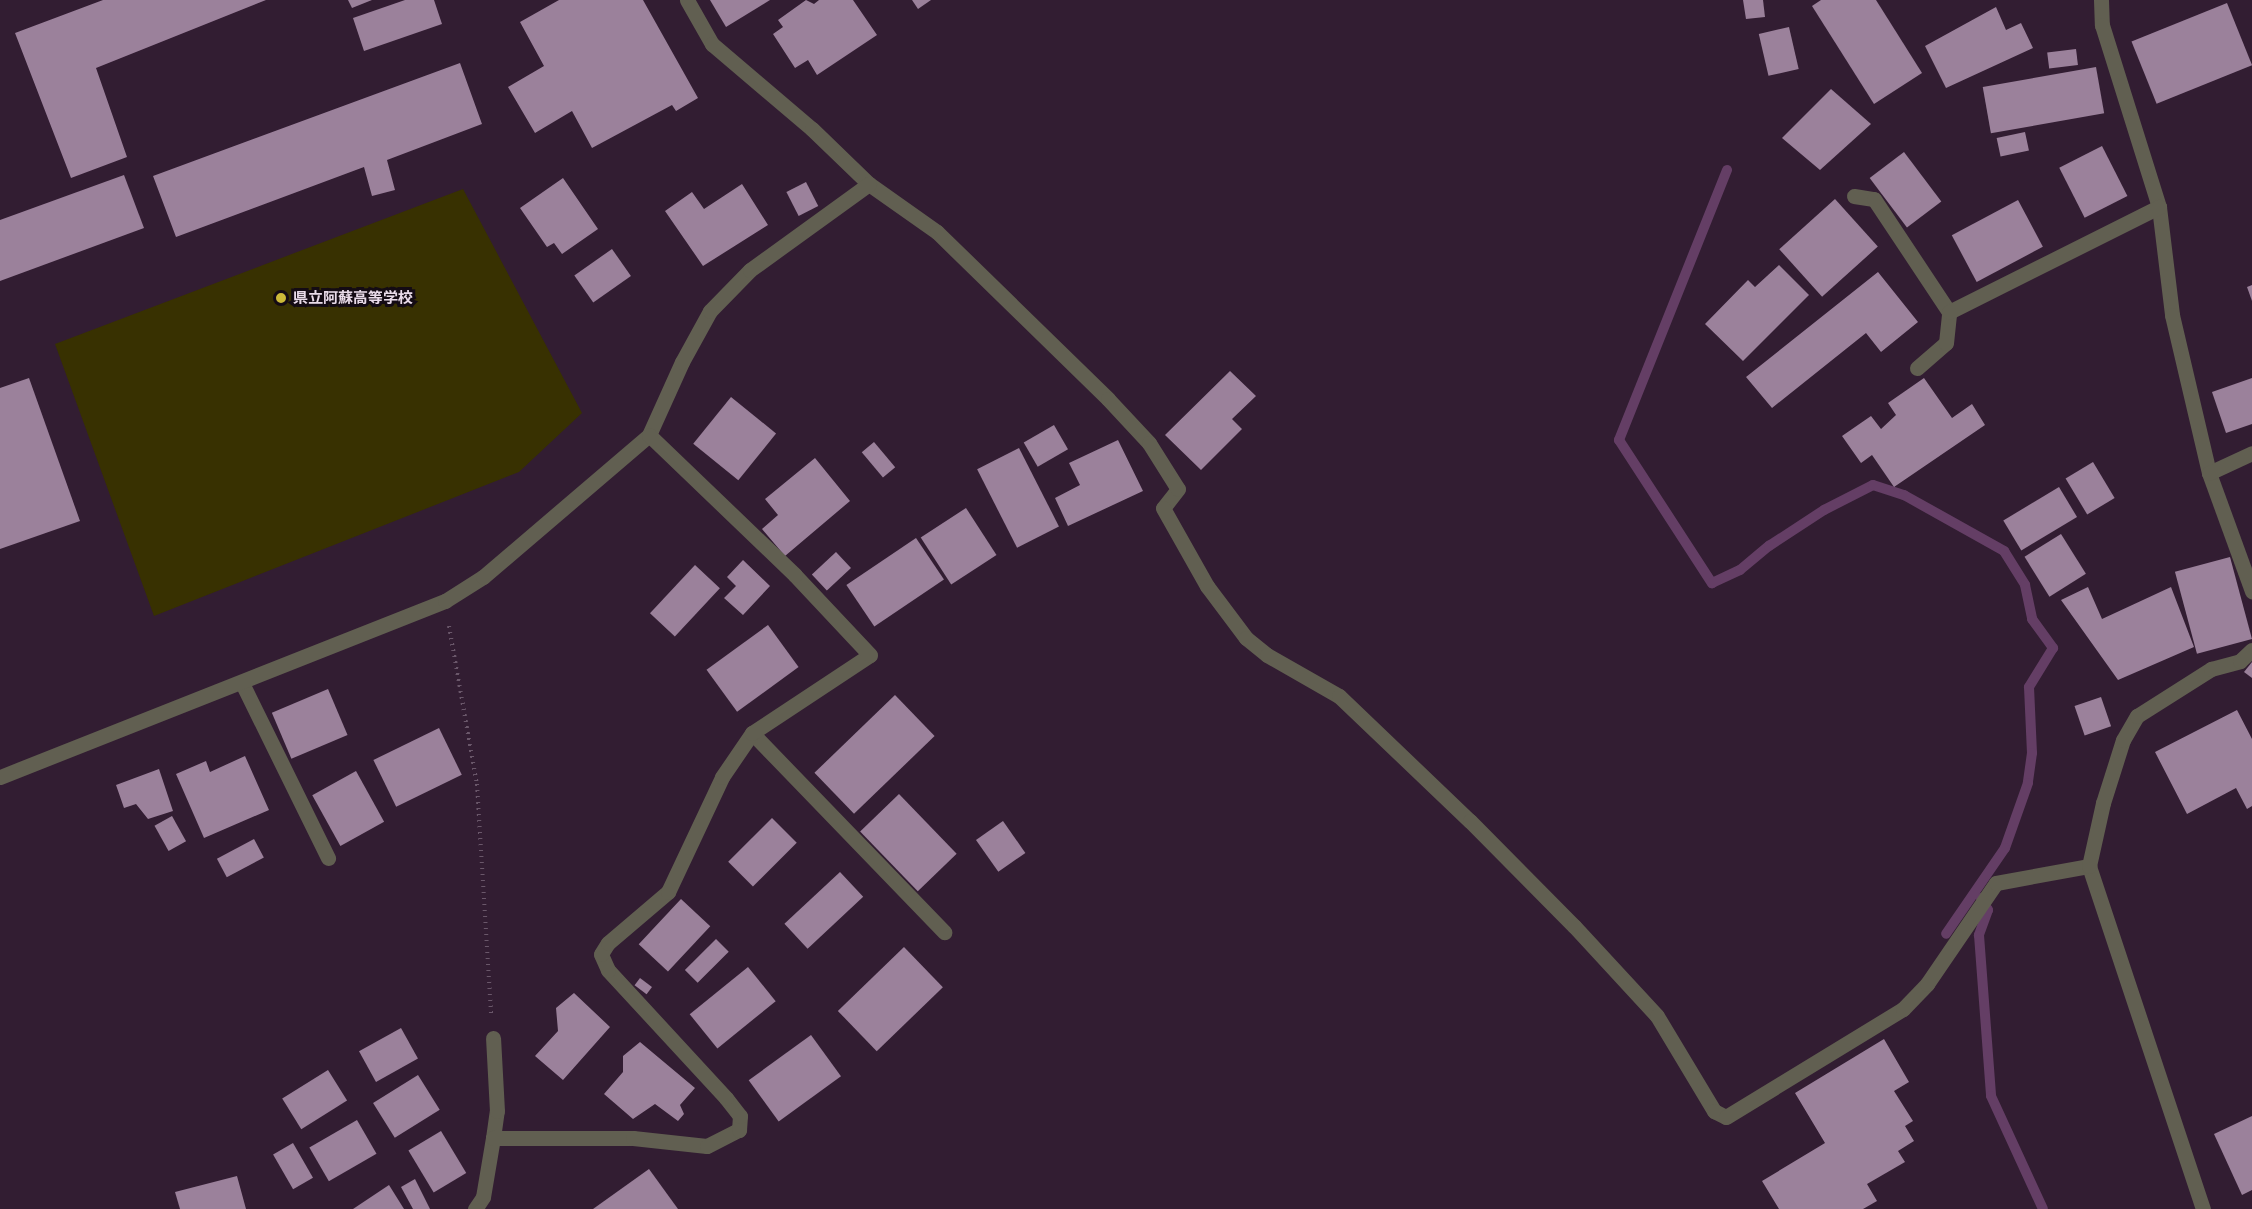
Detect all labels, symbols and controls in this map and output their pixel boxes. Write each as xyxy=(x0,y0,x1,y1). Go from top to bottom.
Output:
place label: 県立阿蘇高等学校 xyxy=(293,289,413,307)
marker: 県立阿蘇高等学校 xyxy=(274,291,288,305)

